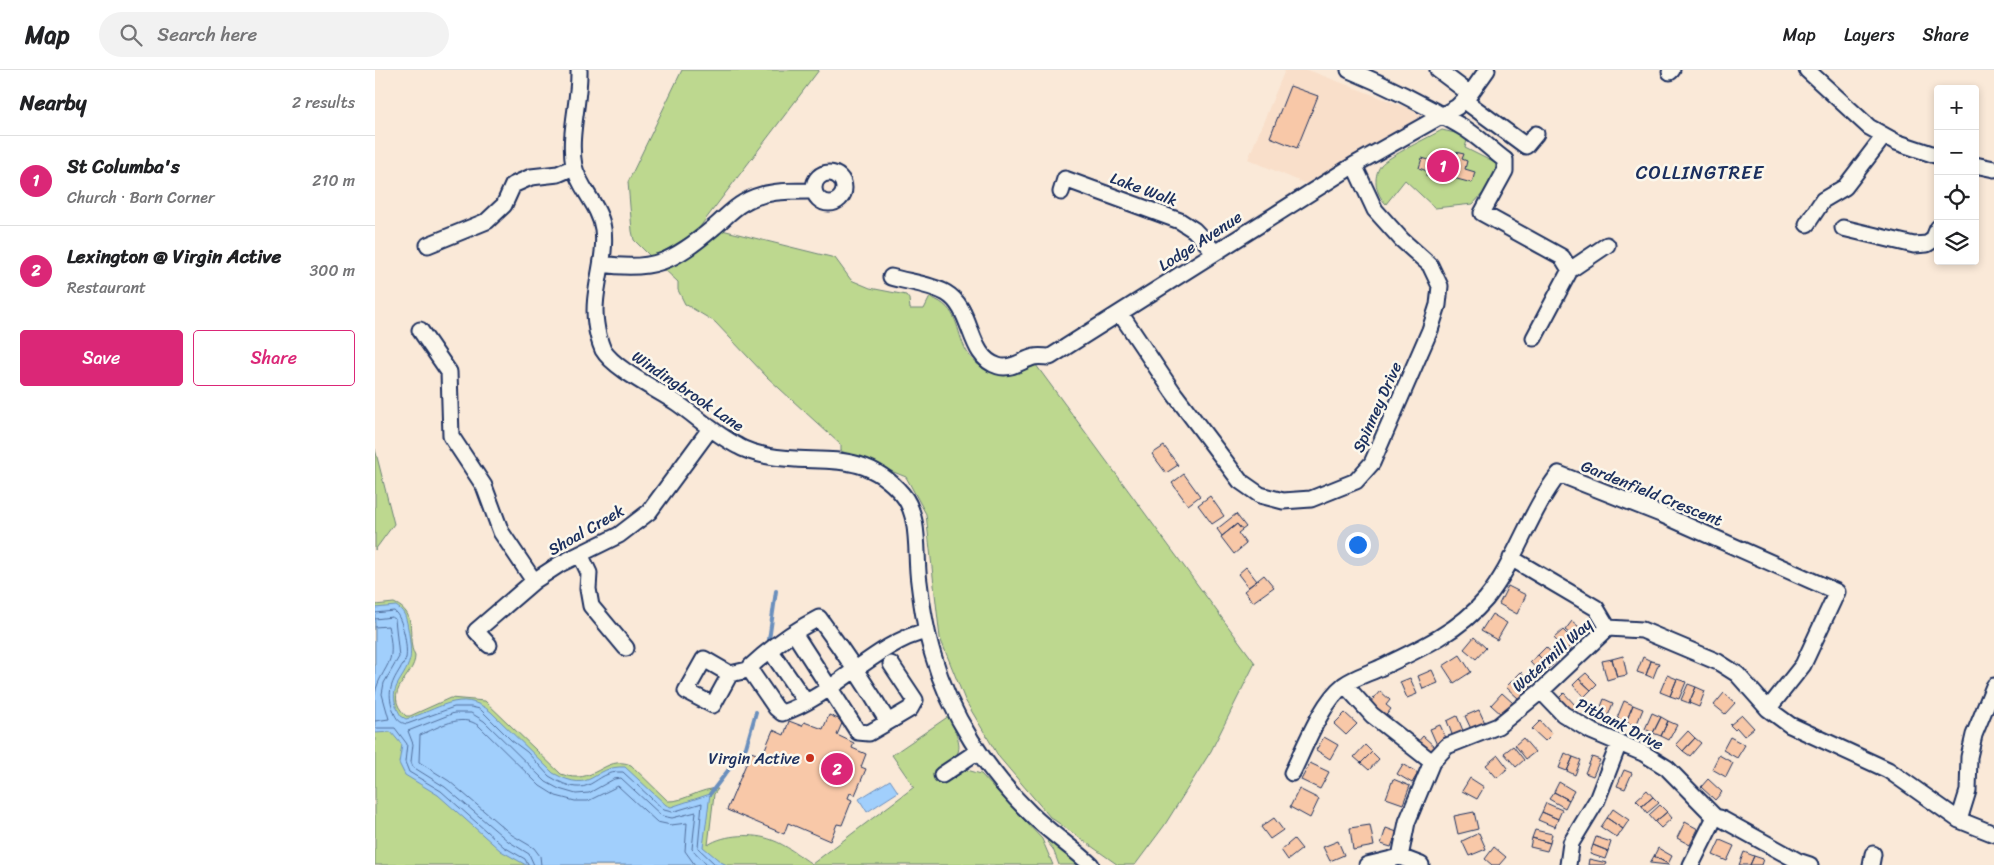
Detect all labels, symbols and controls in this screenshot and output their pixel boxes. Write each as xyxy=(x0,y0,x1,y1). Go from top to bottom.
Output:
search box xyxy=(99,12,449,57)
text: Map xyxy=(25,14,69,56)
text: Search here xyxy=(157,18,257,51)
text: Map xyxy=(1783,19,1816,51)
text: Layers xyxy=(1844,19,1895,51)
text: Share xyxy=(1923,19,1969,51)
icon: search xyxy=(117,21,145,49)
text: Nearby xyxy=(20,84,86,122)
map controls xyxy=(1934,85,1979,265)
button: + xyxy=(1934,85,1979,130)
text: 2 results xyxy=(292,88,355,117)
button: − xyxy=(1934,130,1979,175)
pin: 1 xyxy=(1427,147,1459,185)
text: St Columba's xyxy=(67,150,180,183)
district label: COLLINGTREE xyxy=(1636,156,1765,189)
street label: Lake Walk xyxy=(1106,163,1182,215)
text: 1 xyxy=(33,166,39,195)
text: 210 m xyxy=(312,166,355,195)
button: locate xyxy=(1934,175,1979,220)
text: Church · Barn Corner xyxy=(67,183,215,212)
street label: Lodge Avenue xyxy=(1152,203,1248,279)
button: layers xyxy=(1934,220,1979,265)
text: Lexington @ Virgin Active xyxy=(67,240,281,273)
text: 2 xyxy=(31,256,41,285)
text: 300 m xyxy=(310,256,355,285)
text: Restaurant xyxy=(67,273,146,302)
button: Save xyxy=(20,330,183,386)
button: Share xyxy=(193,330,355,386)
street label: Windingbrook Lane xyxy=(626,342,750,440)
street label: Spinney Drive xyxy=(1344,357,1410,457)
street label: Gardenfield Crescent xyxy=(1577,451,1727,535)
street label: Shoal Creek xyxy=(542,496,630,564)
your location xyxy=(1345,532,1371,558)
street label: Watermill Way xyxy=(1505,610,1600,699)
street label: Pitbank Drive xyxy=(1571,689,1669,759)
place label: Virgin Active xyxy=(709,744,800,773)
pin: 2 xyxy=(821,750,853,788)
marker: Virgin Active xyxy=(804,752,816,764)

